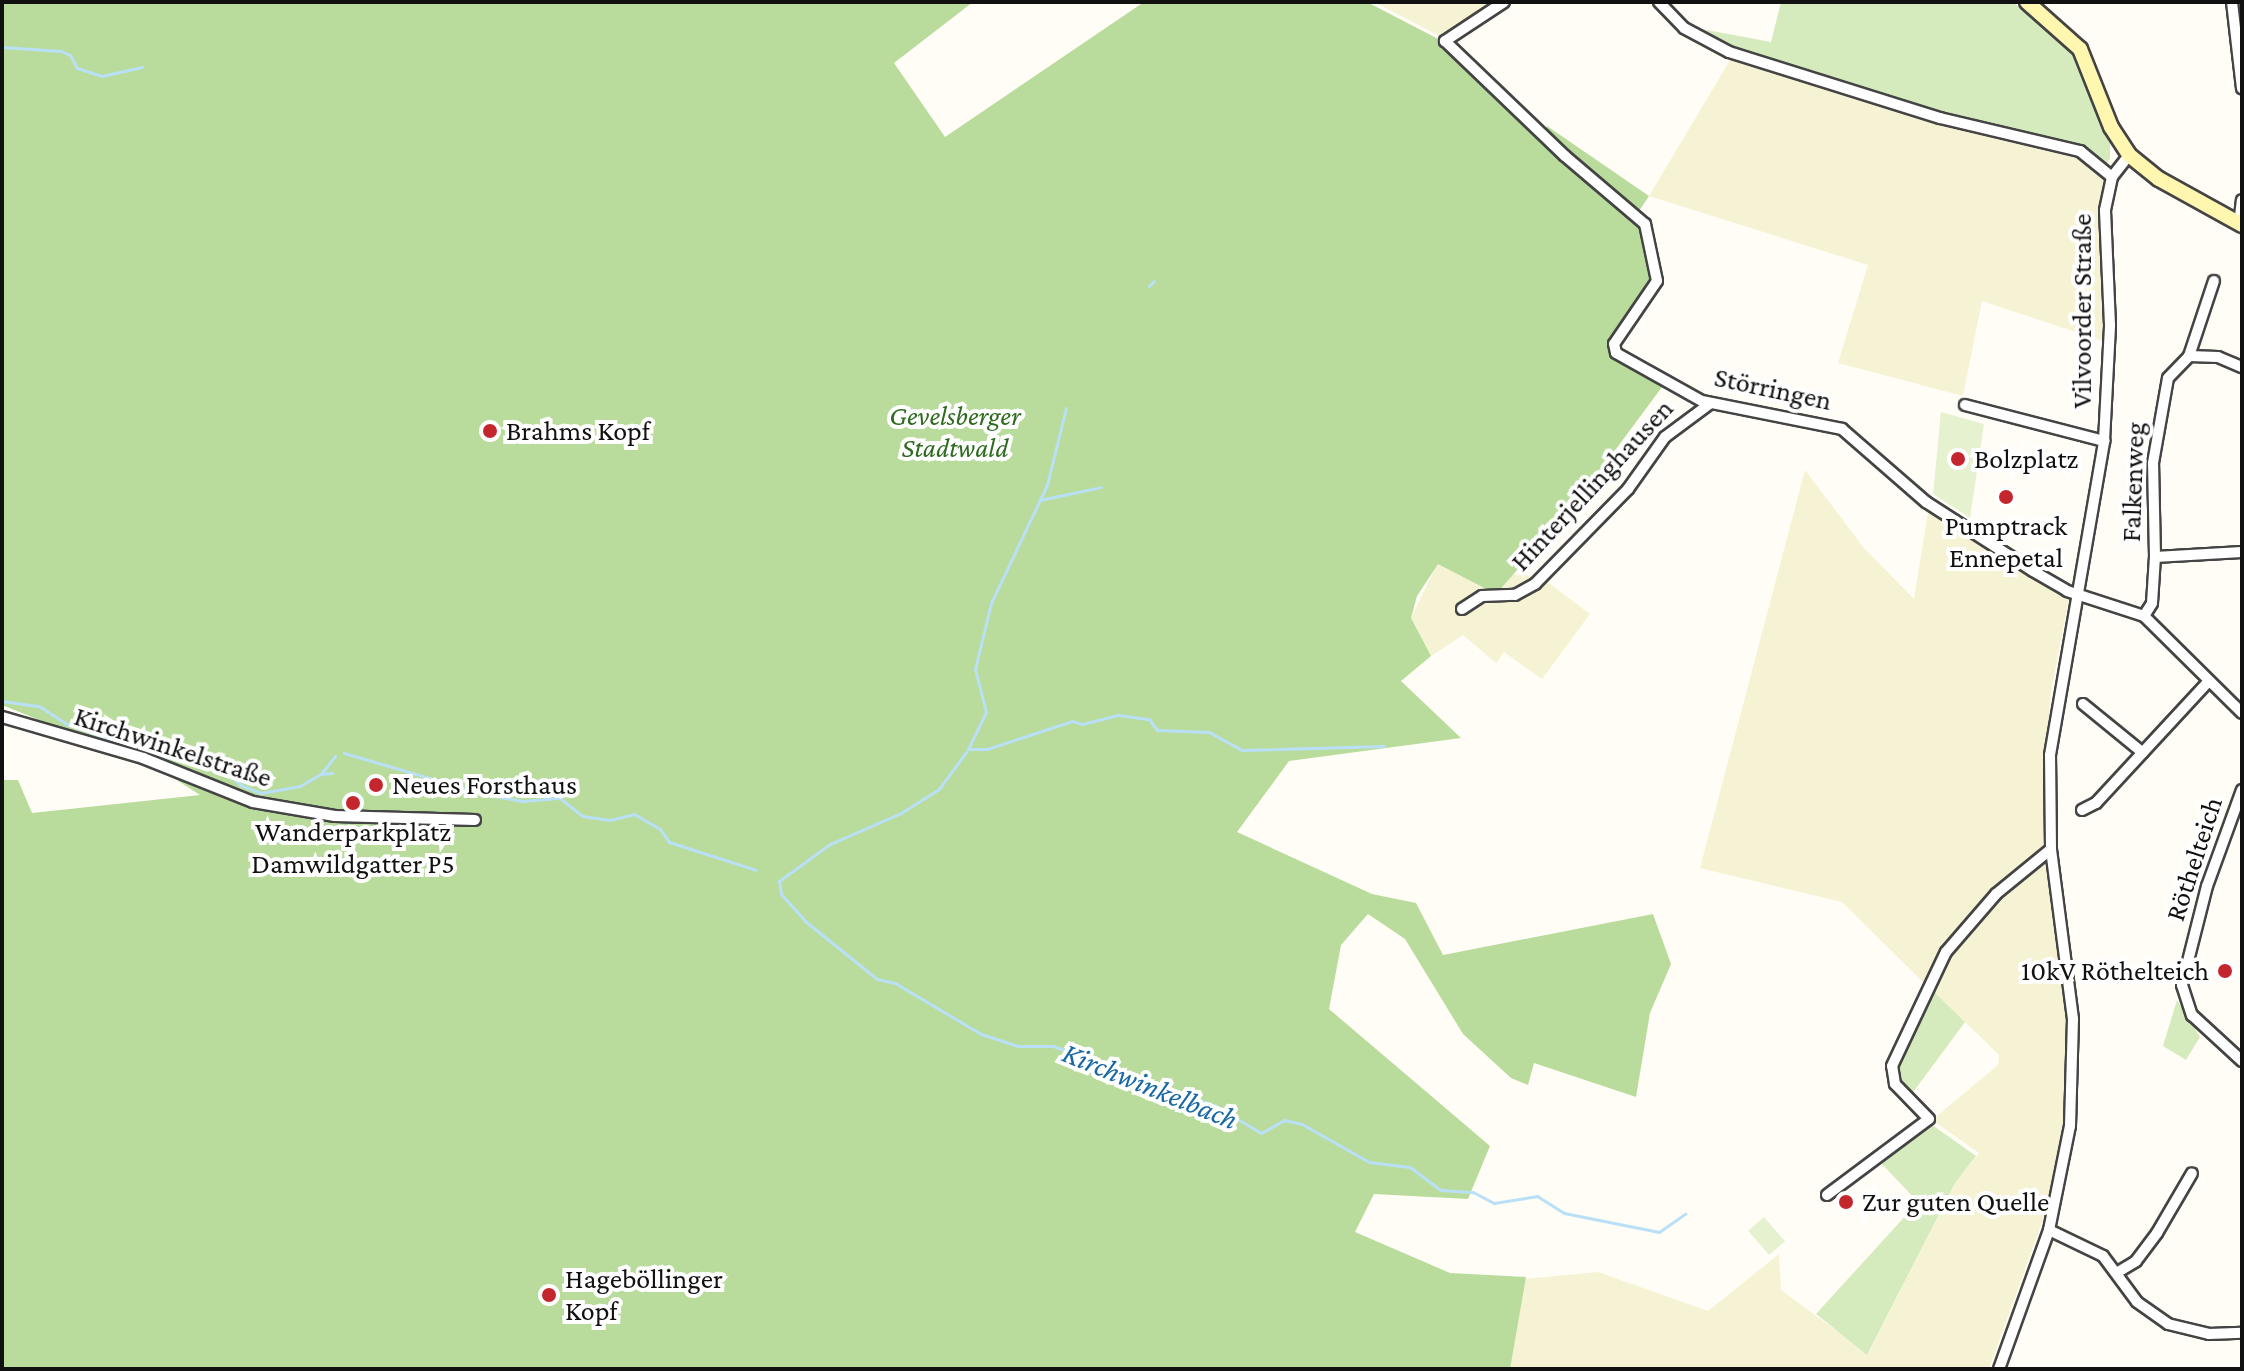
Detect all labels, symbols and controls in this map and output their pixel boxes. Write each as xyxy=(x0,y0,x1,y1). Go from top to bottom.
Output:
street label: Vilvoorder Straße xyxy=(2065,214,2099,408)
street label: Störringen xyxy=(1711,360,1835,418)
street label: Hinterjellinghausen xyxy=(1504,392,1680,578)
park label: Gevelsberger Stadtwald xyxy=(889,399,1021,465)
place label: Brahms Kopf xyxy=(506,414,650,448)
street label: Falkenweg xyxy=(2114,421,2152,543)
marker: Brahms Kopf xyxy=(481,422,499,440)
place label: Bolzplatz xyxy=(1974,442,2078,476)
marker: Bolzplatz xyxy=(1949,450,1967,468)
marker: Pumptrack Ennepetal xyxy=(1997,488,2015,506)
place label: Pumptrack Ennepetal xyxy=(1945,509,2067,575)
street label: Kirchwinkelstraße xyxy=(70,699,276,795)
place label: Neues Forsthaus xyxy=(392,768,577,802)
marker: Neues Forsthaus xyxy=(367,776,385,794)
street label: Röthelteich xyxy=(2158,793,2230,925)
marker: Wanderparkplatz Damwildgatter P5 xyxy=(344,794,362,812)
place label: Wanderparkplatz Damwildgatter P5 xyxy=(251,815,455,881)
place label: 10kV Röthelteich xyxy=(2021,954,2209,988)
marker: 10kV Röthelteich xyxy=(2216,962,2234,980)
water label: Kirchwinkelbach xyxy=(1057,1034,1243,1138)
place label: Zur guten Quelle xyxy=(1862,1185,2049,1219)
marker: Zur guten Quelle xyxy=(1837,1193,1855,1211)
place label: Hageböllinger Kopf xyxy=(565,1262,723,1328)
marker: Hageböllinger Kopf xyxy=(540,1286,558,1304)

